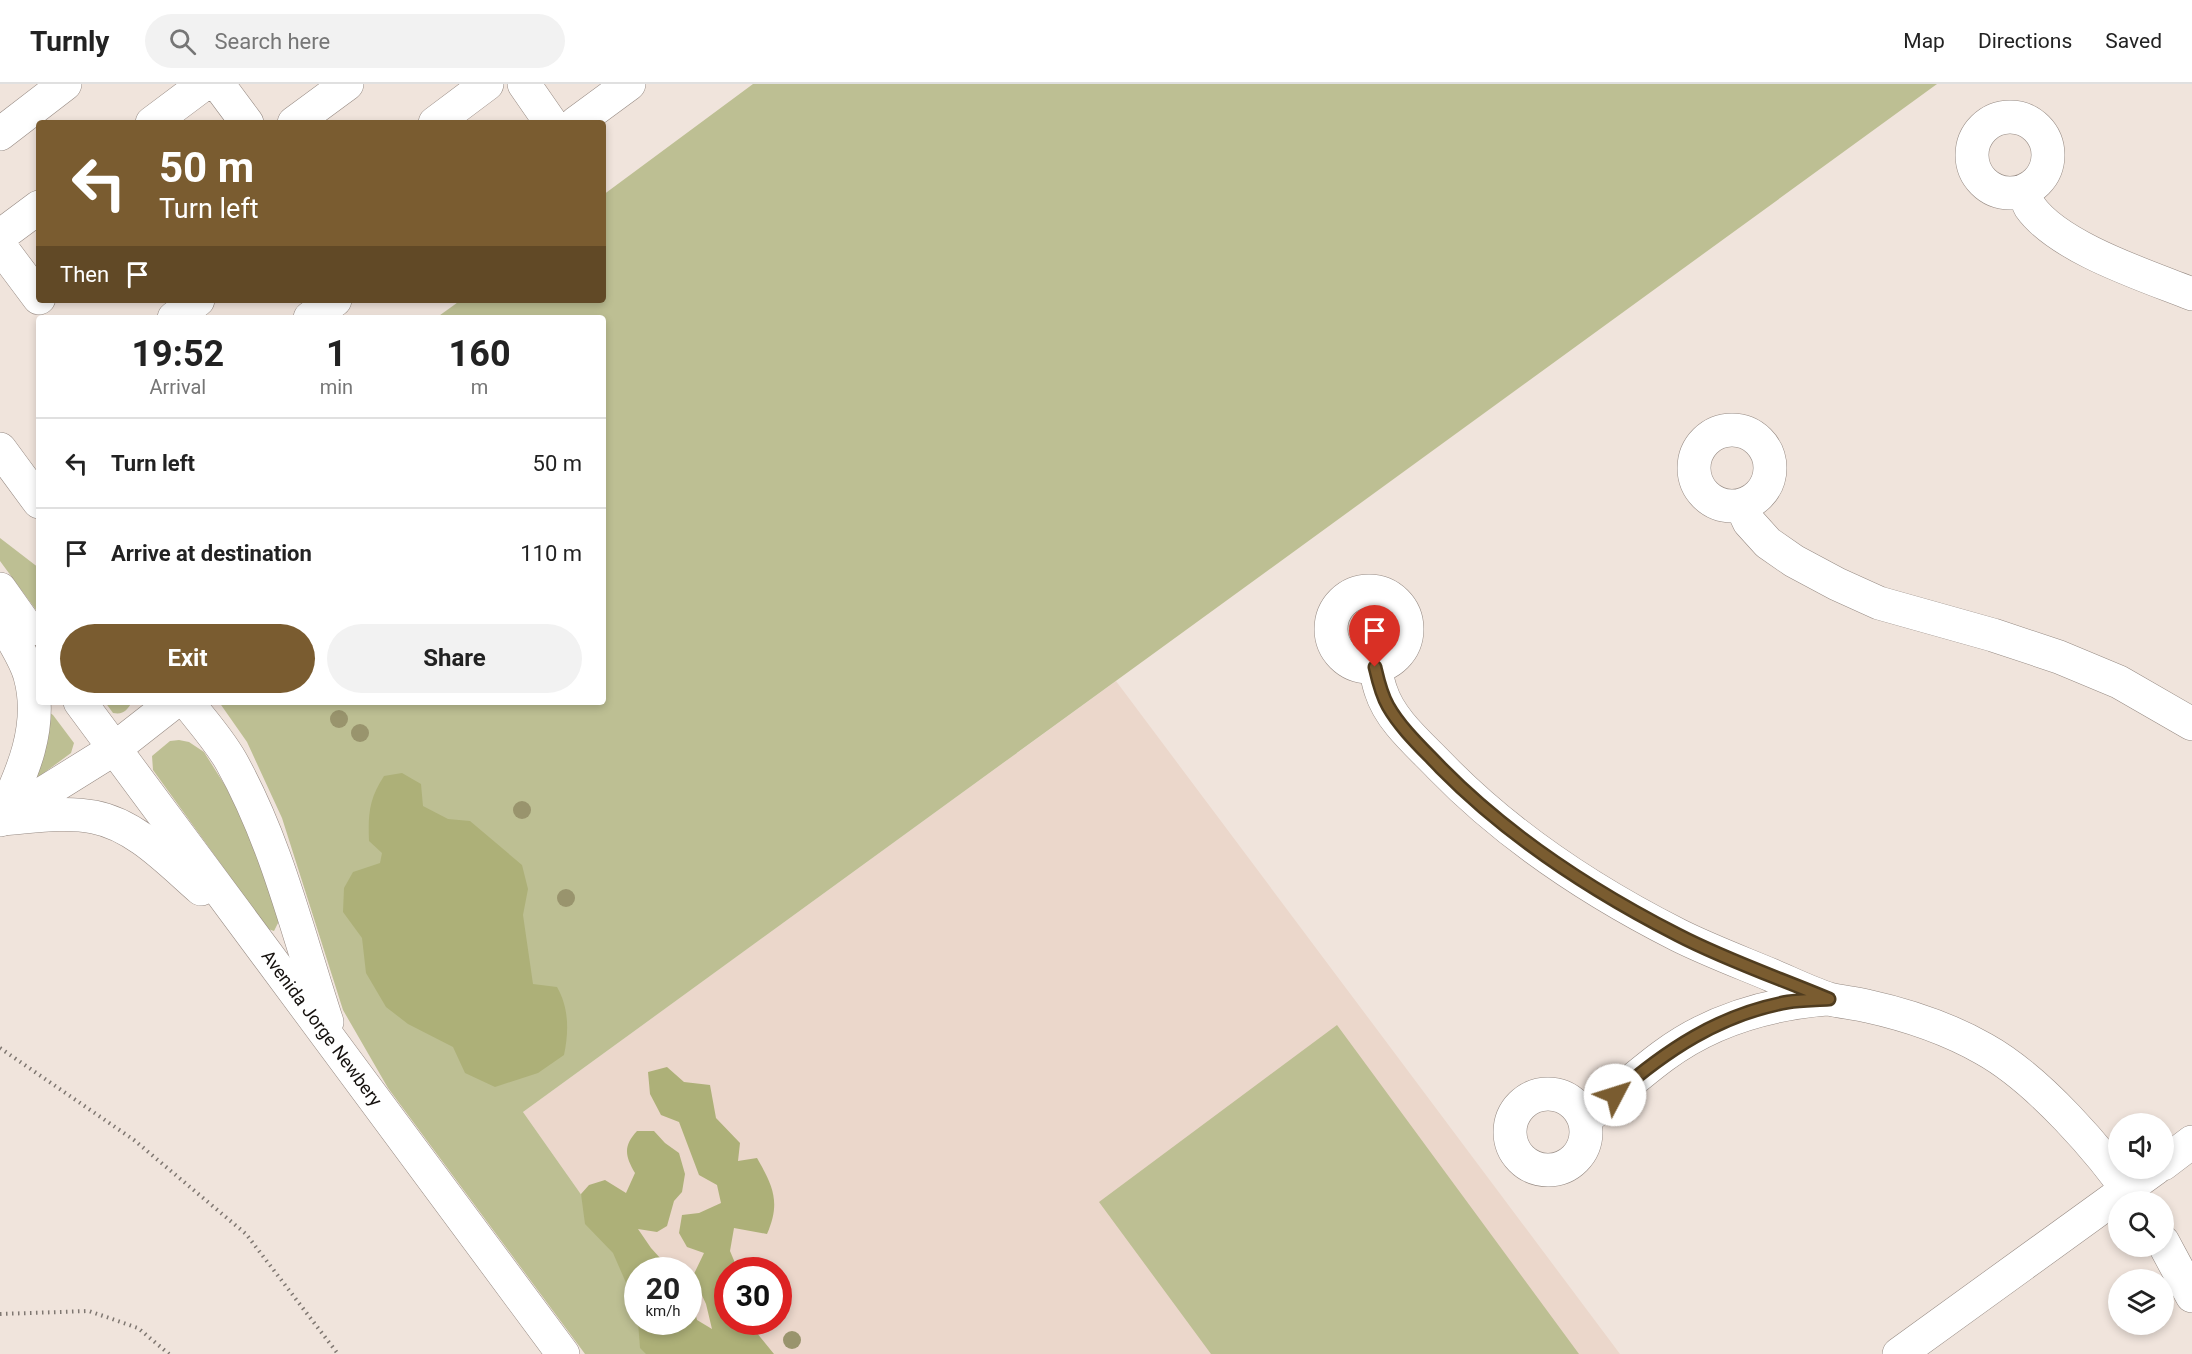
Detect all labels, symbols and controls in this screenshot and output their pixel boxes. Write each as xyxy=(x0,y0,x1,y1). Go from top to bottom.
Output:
search box xyxy=(145,14,565,68)
text: Turnly xyxy=(30,25,109,58)
icon: search xyxy=(166,25,199,58)
text: Search here xyxy=(214,29,330,54)
text: Map xyxy=(1903,29,1945,53)
text: Directions xyxy=(1978,29,2072,53)
text: Saved xyxy=(2105,29,2162,53)
text: 50 m xyxy=(159,143,254,192)
icon: left xyxy=(60,144,138,222)
text: Turn left xyxy=(159,193,259,225)
icon: arrive xyxy=(121,258,154,291)
text: Then xyxy=(60,262,109,287)
text: 19:52 xyxy=(131,333,224,375)
text: 1 xyxy=(326,333,347,375)
text: 160 xyxy=(449,333,511,375)
text: Arrival xyxy=(149,375,206,399)
text: min xyxy=(320,375,353,399)
text: m xyxy=(471,375,488,399)
icon: left xyxy=(60,447,93,480)
text: Turn left xyxy=(111,451,195,476)
text: 50 m xyxy=(533,451,582,476)
icon: arrive xyxy=(60,537,93,570)
text: Arrive at destination xyxy=(111,541,312,566)
text: 110 m xyxy=(520,541,582,566)
pin xyxy=(1349,605,1400,667)
icon: arrive xyxy=(1358,614,1391,647)
button: Exit xyxy=(60,624,315,693)
button: Share xyxy=(327,624,582,693)
street label: Avenida Jorge Newbery xyxy=(257,946,387,1110)
position arrow xyxy=(1583,1063,1647,1127)
map controls xyxy=(2108,1113,2174,1335)
button: sound xyxy=(2108,1113,2174,1179)
button: search xyxy=(2108,1191,2174,1257)
speed limit sign: 30 xyxy=(714,1257,792,1335)
button: layers xyxy=(2108,1269,2174,1335)
text: 20 xyxy=(646,1271,680,1306)
text: km/h xyxy=(645,1302,681,1320)

